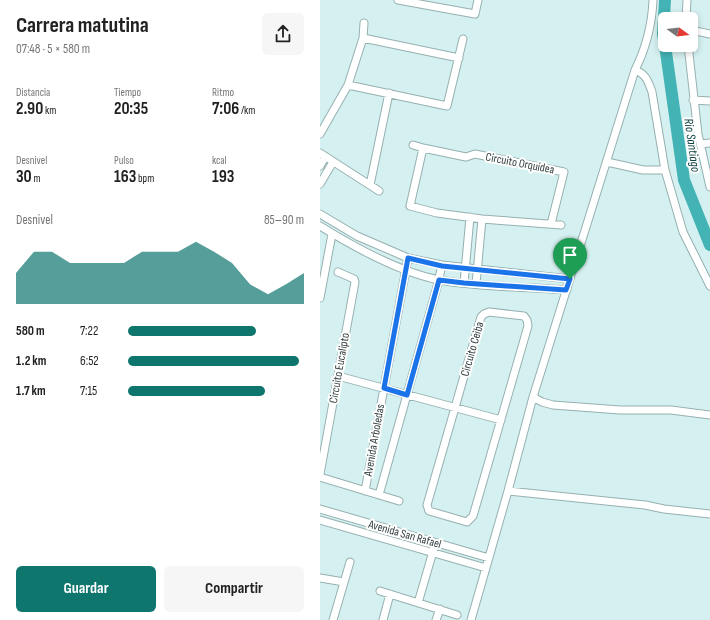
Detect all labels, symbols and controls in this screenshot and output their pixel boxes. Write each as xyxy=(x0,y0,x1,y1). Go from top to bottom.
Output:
text: Carrera matutina xyxy=(16,12,149,39)
north arrow xyxy=(658,12,698,52)
map controls xyxy=(658,12,698,52)
button: share xyxy=(262,13,304,55)
text: 07:48 · 5 × 580 m xyxy=(16,41,90,57)
text: Distancia xyxy=(16,86,50,99)
text: Tiempo xyxy=(114,86,141,99)
text: Ritmo xyxy=(212,86,234,99)
text: 2.90 xyxy=(16,99,43,119)
text: 20:35 xyxy=(114,99,148,119)
text: 7:06 xyxy=(212,99,239,119)
text: km xyxy=(43,104,56,117)
text: /km xyxy=(239,104,255,117)
water label: Rio Santiago xyxy=(680,117,704,174)
street label: Circuito Orquídea xyxy=(484,149,556,178)
text: Desnivel xyxy=(16,154,47,167)
text: Pulso xyxy=(114,154,134,167)
text: kcal xyxy=(212,154,227,167)
text: 30 xyxy=(16,167,32,187)
text: 163 xyxy=(114,167,136,187)
text: 193 xyxy=(212,167,234,187)
text: m xyxy=(32,172,41,185)
text: bpm xyxy=(136,172,154,185)
text: Desnivel xyxy=(16,212,53,228)
text: 85–90 m xyxy=(264,212,304,228)
pin xyxy=(553,238,587,279)
icon: arrive xyxy=(559,244,581,266)
street label: Circuito Ceiba xyxy=(458,320,488,378)
text: 580 m xyxy=(16,323,45,339)
text: 7:22 xyxy=(80,323,98,339)
street label: Circuito Eucalipto xyxy=(326,332,353,404)
text: 1.2 km xyxy=(16,353,46,369)
text: 6:52 xyxy=(80,353,99,369)
text: 1.7 km xyxy=(16,383,46,399)
text: 7:15 xyxy=(80,383,97,399)
street label: Avenida Arboledas xyxy=(361,403,388,478)
street label: Avenida San Rafael xyxy=(366,517,443,552)
button: Guardar xyxy=(16,566,156,612)
button: Compartir xyxy=(164,566,304,612)

